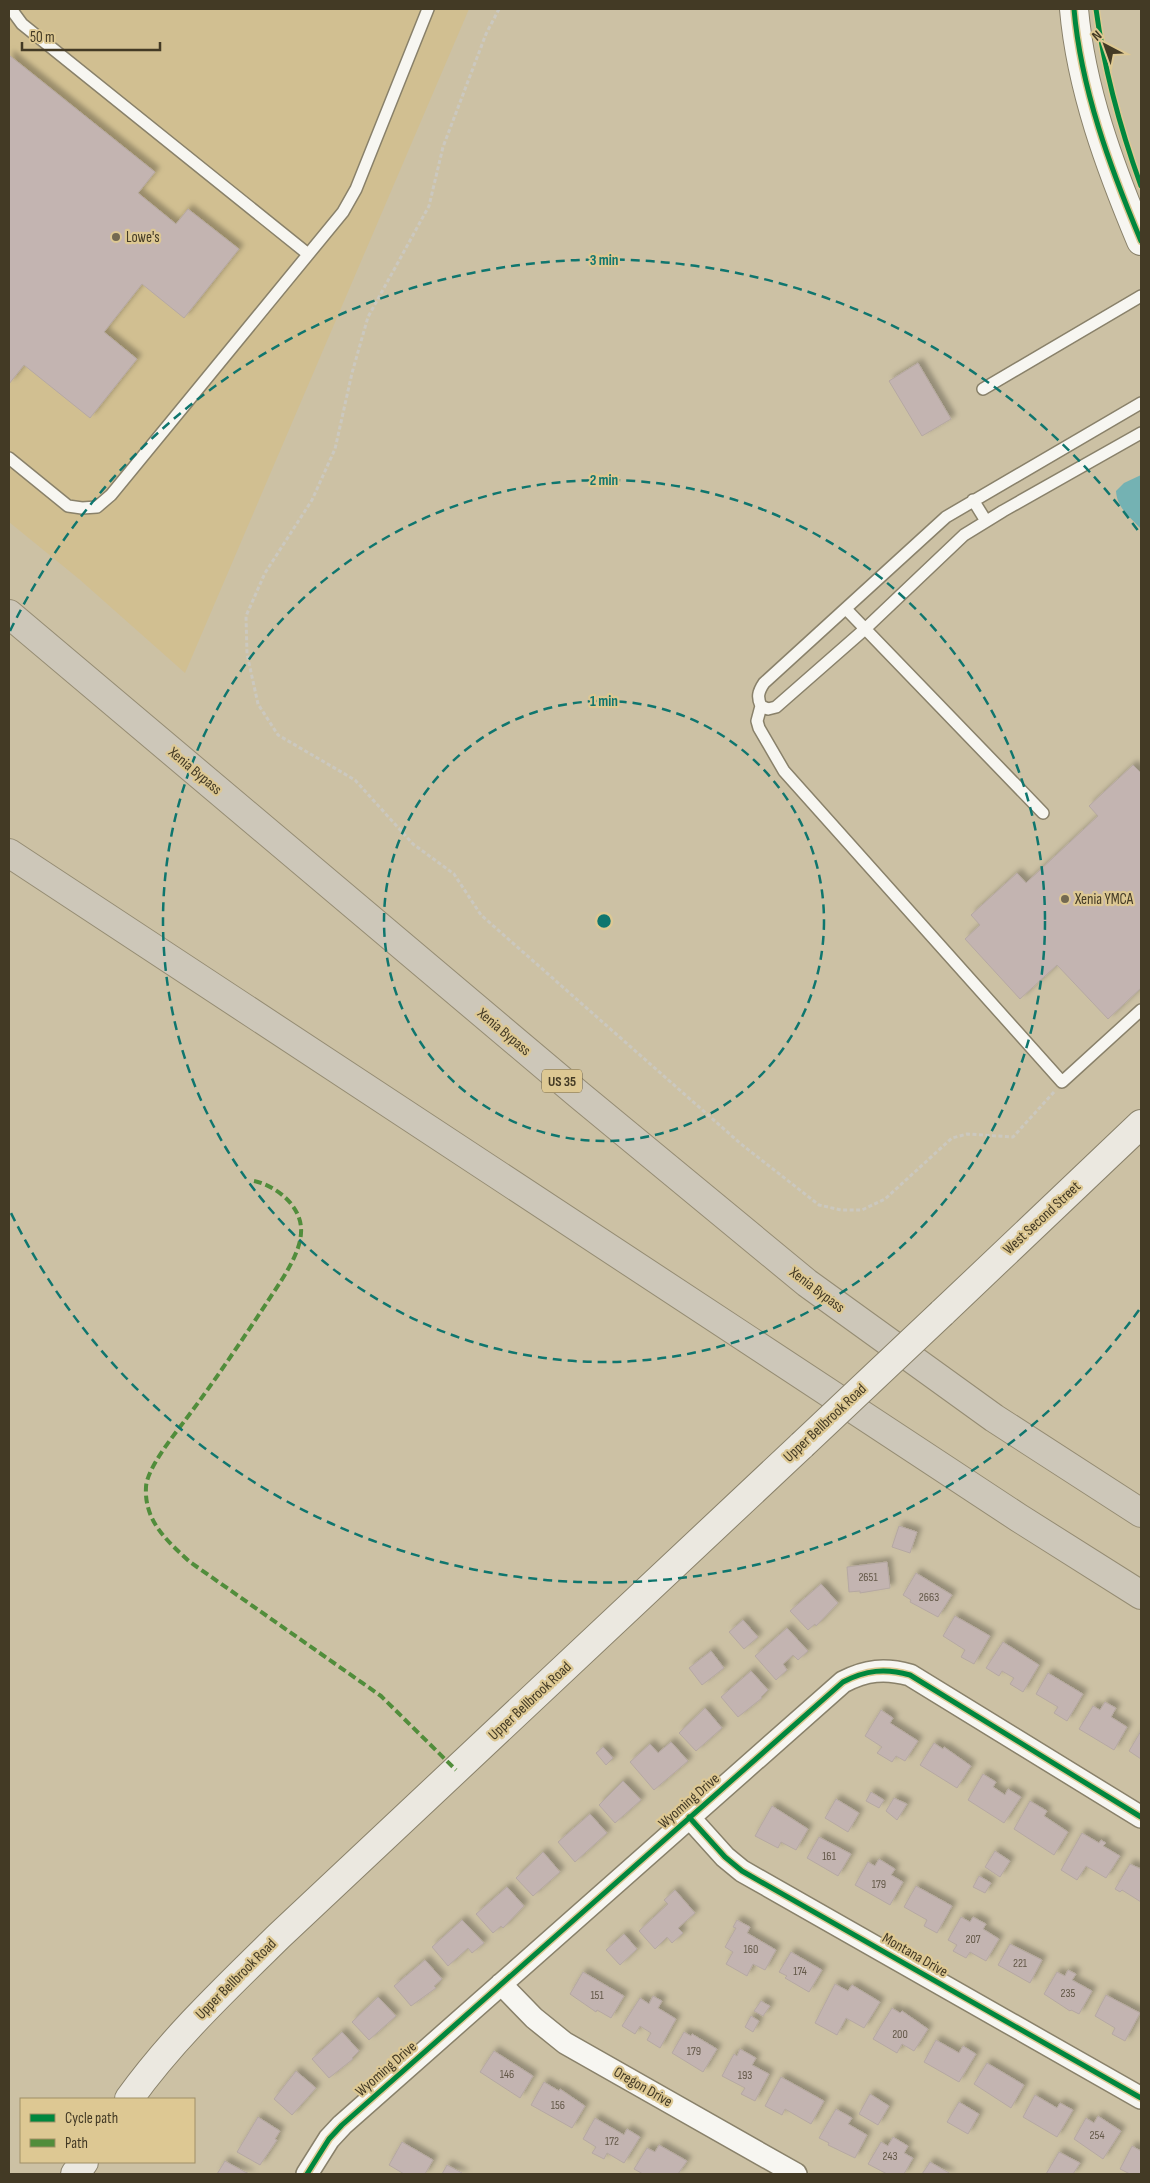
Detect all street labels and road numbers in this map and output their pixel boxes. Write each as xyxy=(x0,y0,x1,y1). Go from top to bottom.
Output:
street label: Xenia Bypass xyxy=(163,742,226,799)
street label: Xenia Bypass xyxy=(472,1003,535,1060)
road number: US 35 xyxy=(542,1070,582,1092)
street label: West Second Street xyxy=(999,1177,1085,1259)
street label: Xenia Bypass xyxy=(785,1262,848,1317)
street label: Upper Bellbrook Road xyxy=(780,1380,870,1466)
street label: Upper Bellbrook Road xyxy=(485,1658,575,1744)
street label: Wyoming Drive xyxy=(654,1769,724,1833)
street label: Montana Drive xyxy=(879,1929,951,1981)
street label: Upper Bellbrook Road xyxy=(192,1935,280,2023)
street label: Wyoming Drive xyxy=(351,2037,421,2101)
street label: Oregon Drive xyxy=(610,2063,676,2111)

